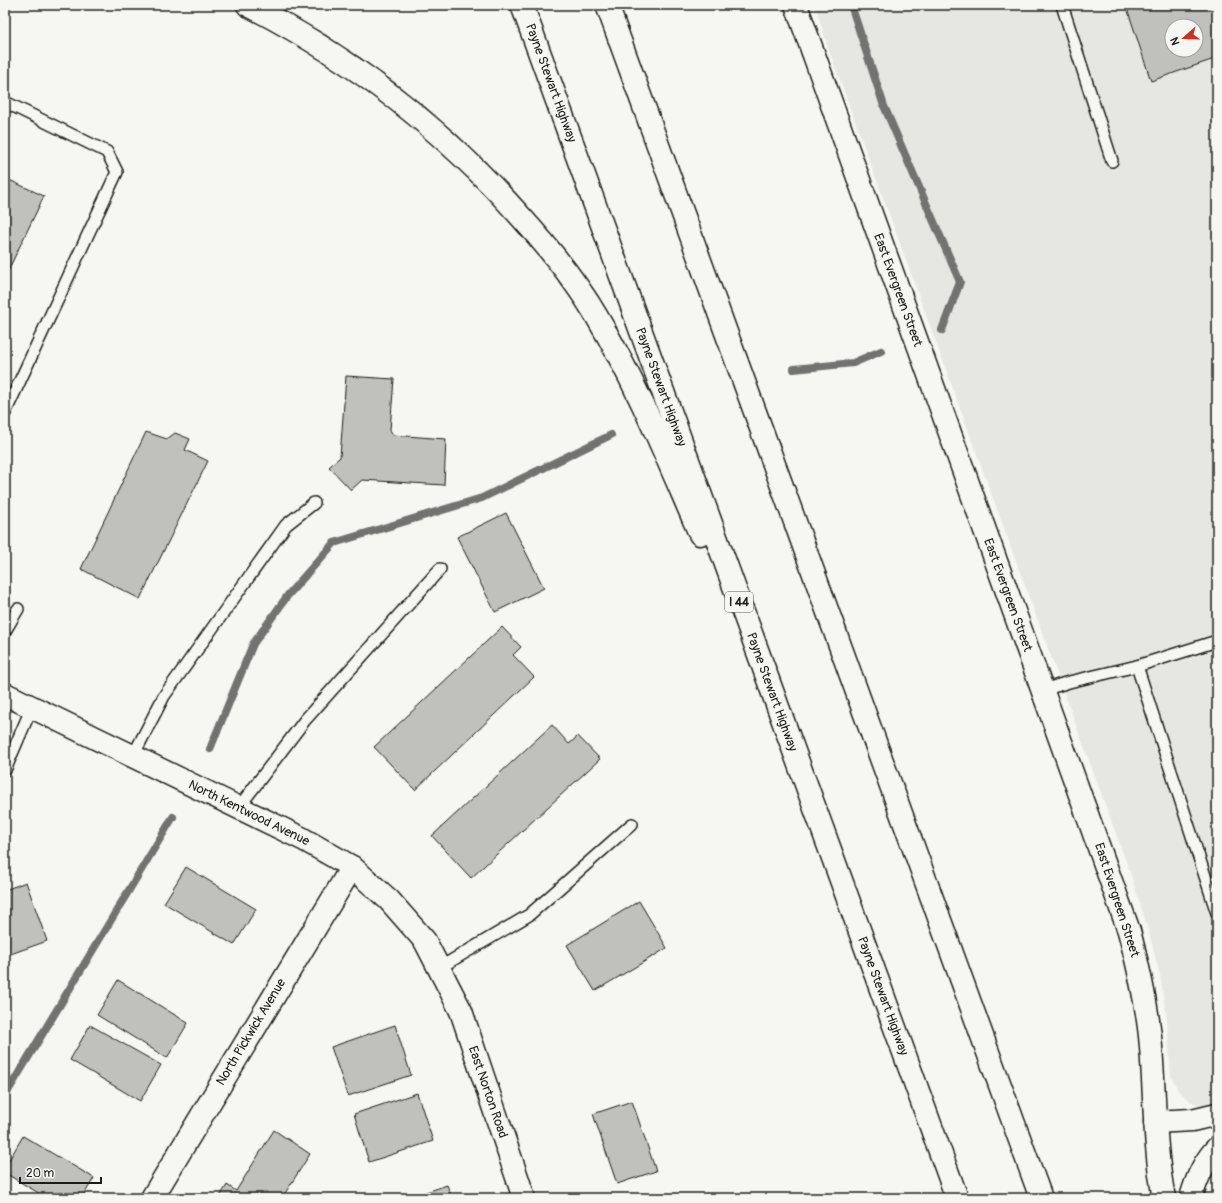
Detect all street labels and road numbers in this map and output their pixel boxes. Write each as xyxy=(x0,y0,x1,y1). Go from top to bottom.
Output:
street label: Payne Stewart Highway xyxy=(522,21,580,145)
street label: East Evergreen Street xyxy=(870,231,926,349)
street label: Payne Stewart Highway xyxy=(632,325,690,449)
street label: East Evergreen Street xyxy=(980,536,1036,654)
road number: I 44 xyxy=(725,592,753,612)
street label: Payne Stewart Highway xyxy=(743,630,801,754)
street label: North Kentwood Avenue xyxy=(186,777,313,850)
street label: East Evergreen Street xyxy=(1091,841,1143,960)
street label: Payne Stewart Highway xyxy=(854,934,912,1058)
street label: North Pickwick Avenue xyxy=(213,975,290,1088)
street label: East Norton Road xyxy=(465,1044,511,1140)

